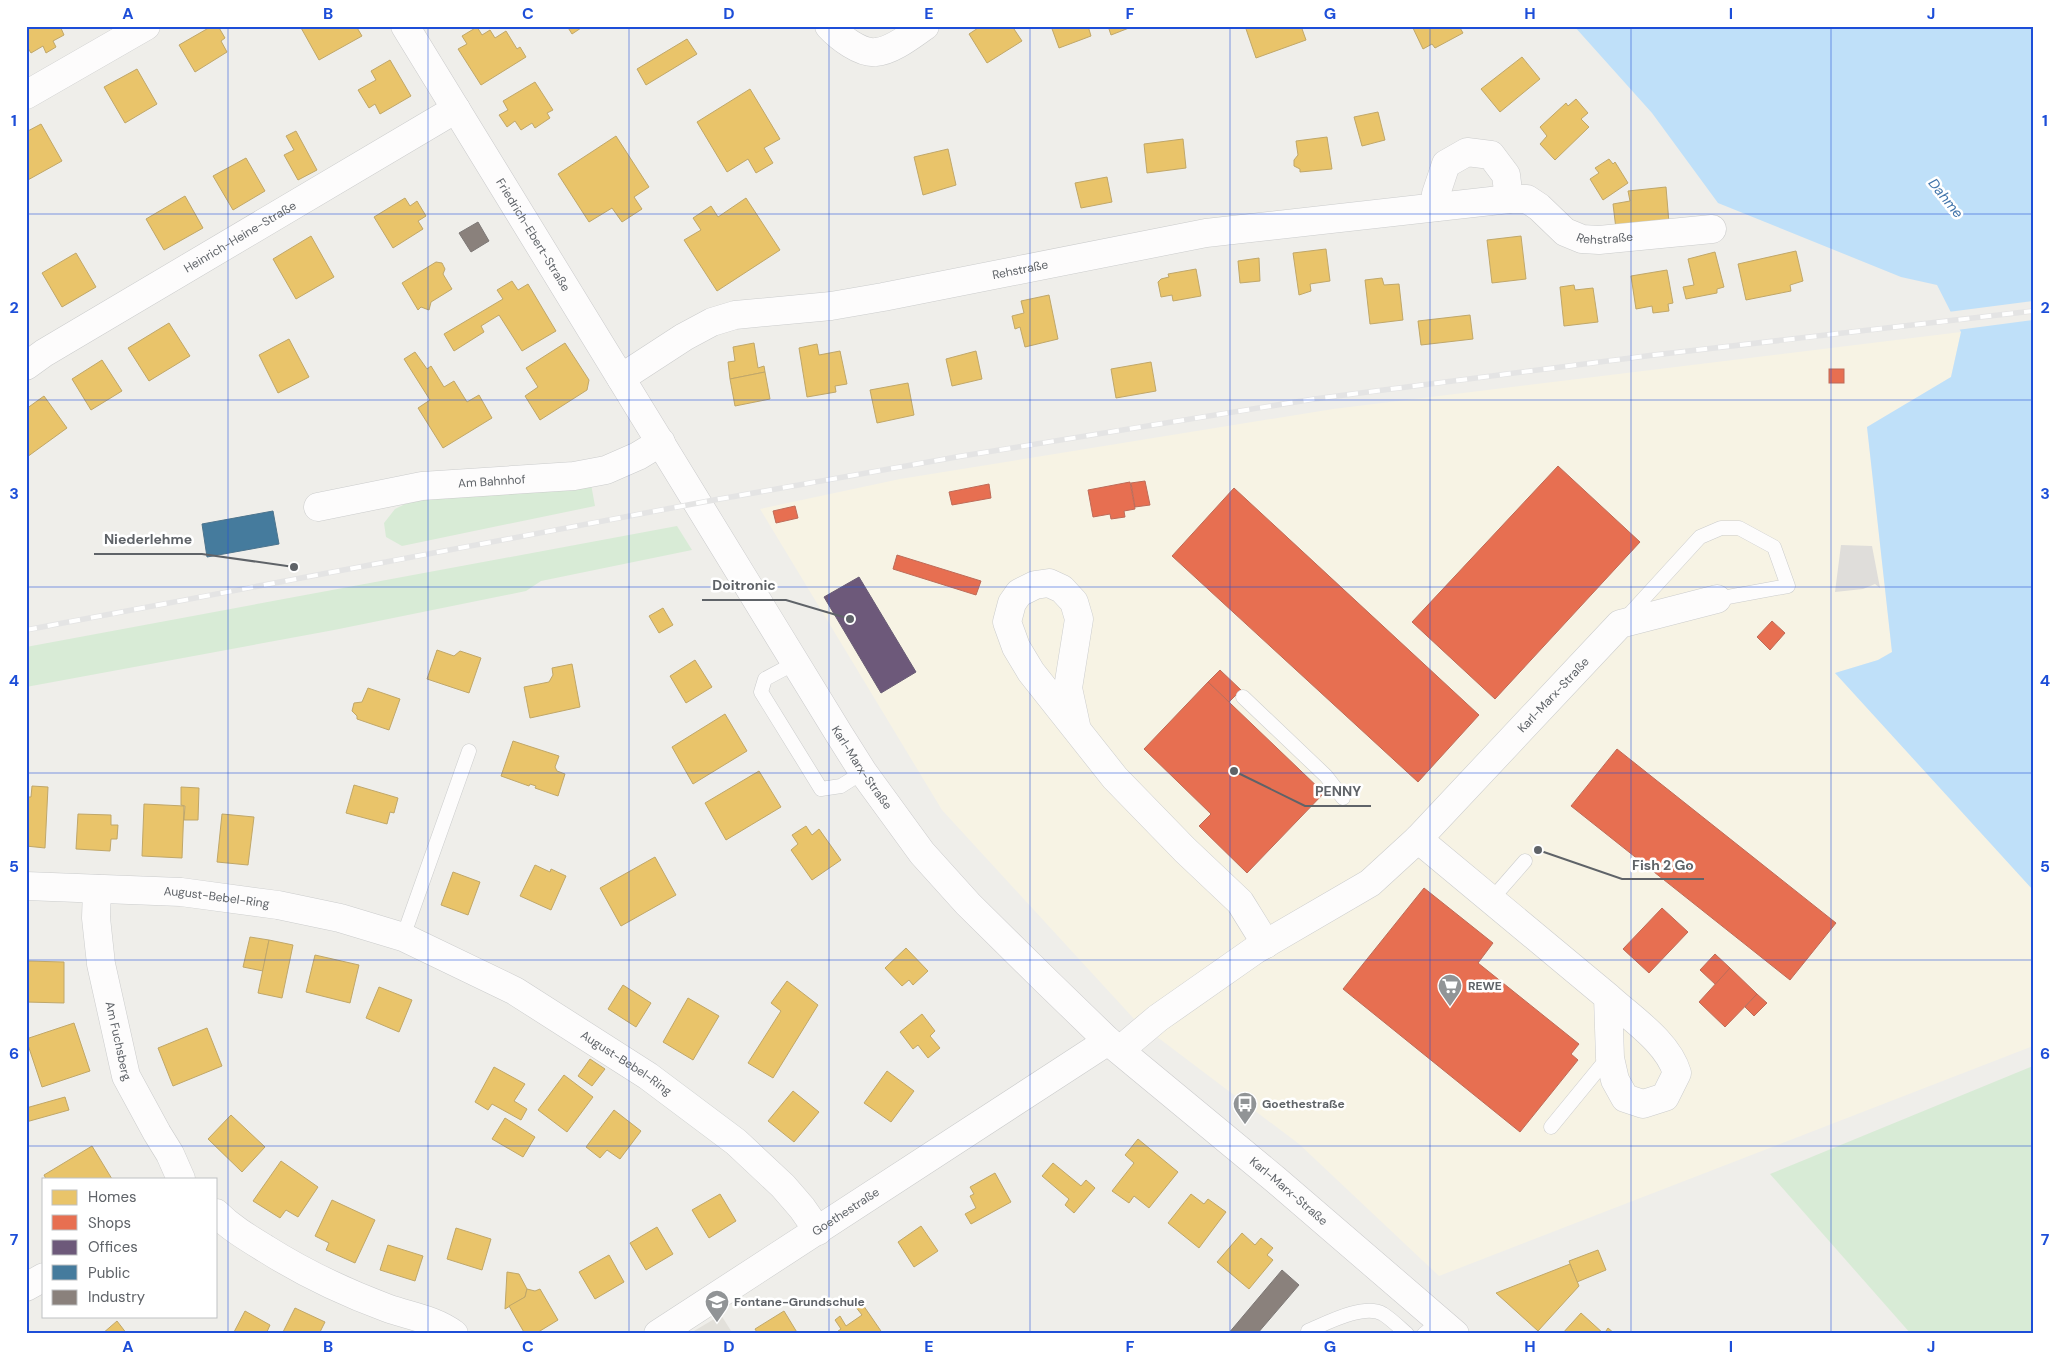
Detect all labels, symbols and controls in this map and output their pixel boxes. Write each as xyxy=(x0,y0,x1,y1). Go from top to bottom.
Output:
text: A xyxy=(122,3,134,24)
text: B xyxy=(323,3,333,24)
text: C xyxy=(522,3,534,24)
text: D xyxy=(723,3,735,24)
text: E xyxy=(924,3,934,24)
text: F xyxy=(1126,3,1135,24)
text: G xyxy=(1324,3,1336,24)
text: H xyxy=(1524,3,1536,24)
text: I xyxy=(1729,3,1733,24)
text: J xyxy=(1927,3,1935,24)
text: 1 xyxy=(11,110,17,131)
text: 1 xyxy=(2042,110,2048,131)
street label: Friedrich-Ebert-Straße xyxy=(492,175,574,295)
water label: Dahme xyxy=(1925,175,1967,221)
street label: Heinrich-Heine-Straße xyxy=(181,197,299,276)
street label: Rehstraße xyxy=(1574,229,1634,248)
street label: Rehstraße xyxy=(991,256,1050,283)
text: 2 xyxy=(9,297,19,318)
text: 2 xyxy=(2040,297,2050,318)
street label: Am Bahnhof xyxy=(458,471,526,492)
text: 3 xyxy=(9,483,19,504)
text: 3 xyxy=(2040,483,2050,504)
callout: Niederlehme xyxy=(94,525,202,554)
text: Niederlehme xyxy=(104,530,192,548)
callout: Doitronic xyxy=(702,571,786,600)
text: Doitronic xyxy=(712,576,776,594)
street label: Karl-Marx-Straße xyxy=(1514,654,1593,736)
text: 4 xyxy=(9,670,19,691)
text: 4 xyxy=(2040,670,2050,691)
street label: Karl-Marx-Straße xyxy=(828,723,896,813)
callout: PENNY xyxy=(1305,777,1371,806)
text: PENNY xyxy=(1315,782,1361,800)
callout: Fish 2 Go xyxy=(1622,850,1704,879)
text: 5 xyxy=(9,856,19,877)
text: Fish 2 Go xyxy=(1632,856,1694,874)
text: 5 xyxy=(2040,856,2050,877)
street label: August-Bebel-Ring xyxy=(163,883,271,912)
supermarket icon: REWE xyxy=(1437,973,1463,1007)
place label: REWE xyxy=(1468,978,1502,994)
street label: Am Fuchsberg xyxy=(102,1000,135,1084)
street label: August-Bebel-Ring xyxy=(577,1027,675,1099)
text: 6 xyxy=(9,1043,19,1064)
text: 6 xyxy=(2040,1043,2050,1064)
bus stop icon: Goethestraße xyxy=(1232,1091,1258,1125)
place label: Goethestraße xyxy=(1262,1096,1345,1112)
street label: Karl-Marx-Straße xyxy=(1246,1153,1331,1229)
legend xyxy=(42,1178,218,1318)
street label: Goethestraße xyxy=(809,1184,883,1240)
text: Homes xyxy=(88,1187,137,1207)
text: Shops xyxy=(88,1213,131,1233)
text: 7 xyxy=(10,1229,19,1250)
text: 7 xyxy=(2041,1229,2050,1250)
text: Offices xyxy=(88,1237,138,1257)
text: Public xyxy=(88,1263,130,1283)
text: Industry xyxy=(88,1287,146,1307)
school or university icon: Fontane-Grundschule xyxy=(704,1289,730,1323)
place label: Fontane-Grundschule xyxy=(734,1294,865,1310)
text: A xyxy=(122,1336,134,1357)
text: B xyxy=(323,1336,333,1357)
text: C xyxy=(522,1336,534,1357)
text: D xyxy=(723,1336,735,1357)
text: E xyxy=(924,1336,934,1357)
text: F xyxy=(1126,1336,1135,1357)
text: G xyxy=(1324,1336,1336,1357)
text: H xyxy=(1524,1336,1536,1357)
text: I xyxy=(1729,1336,1733,1357)
text: J xyxy=(1927,1336,1935,1357)

